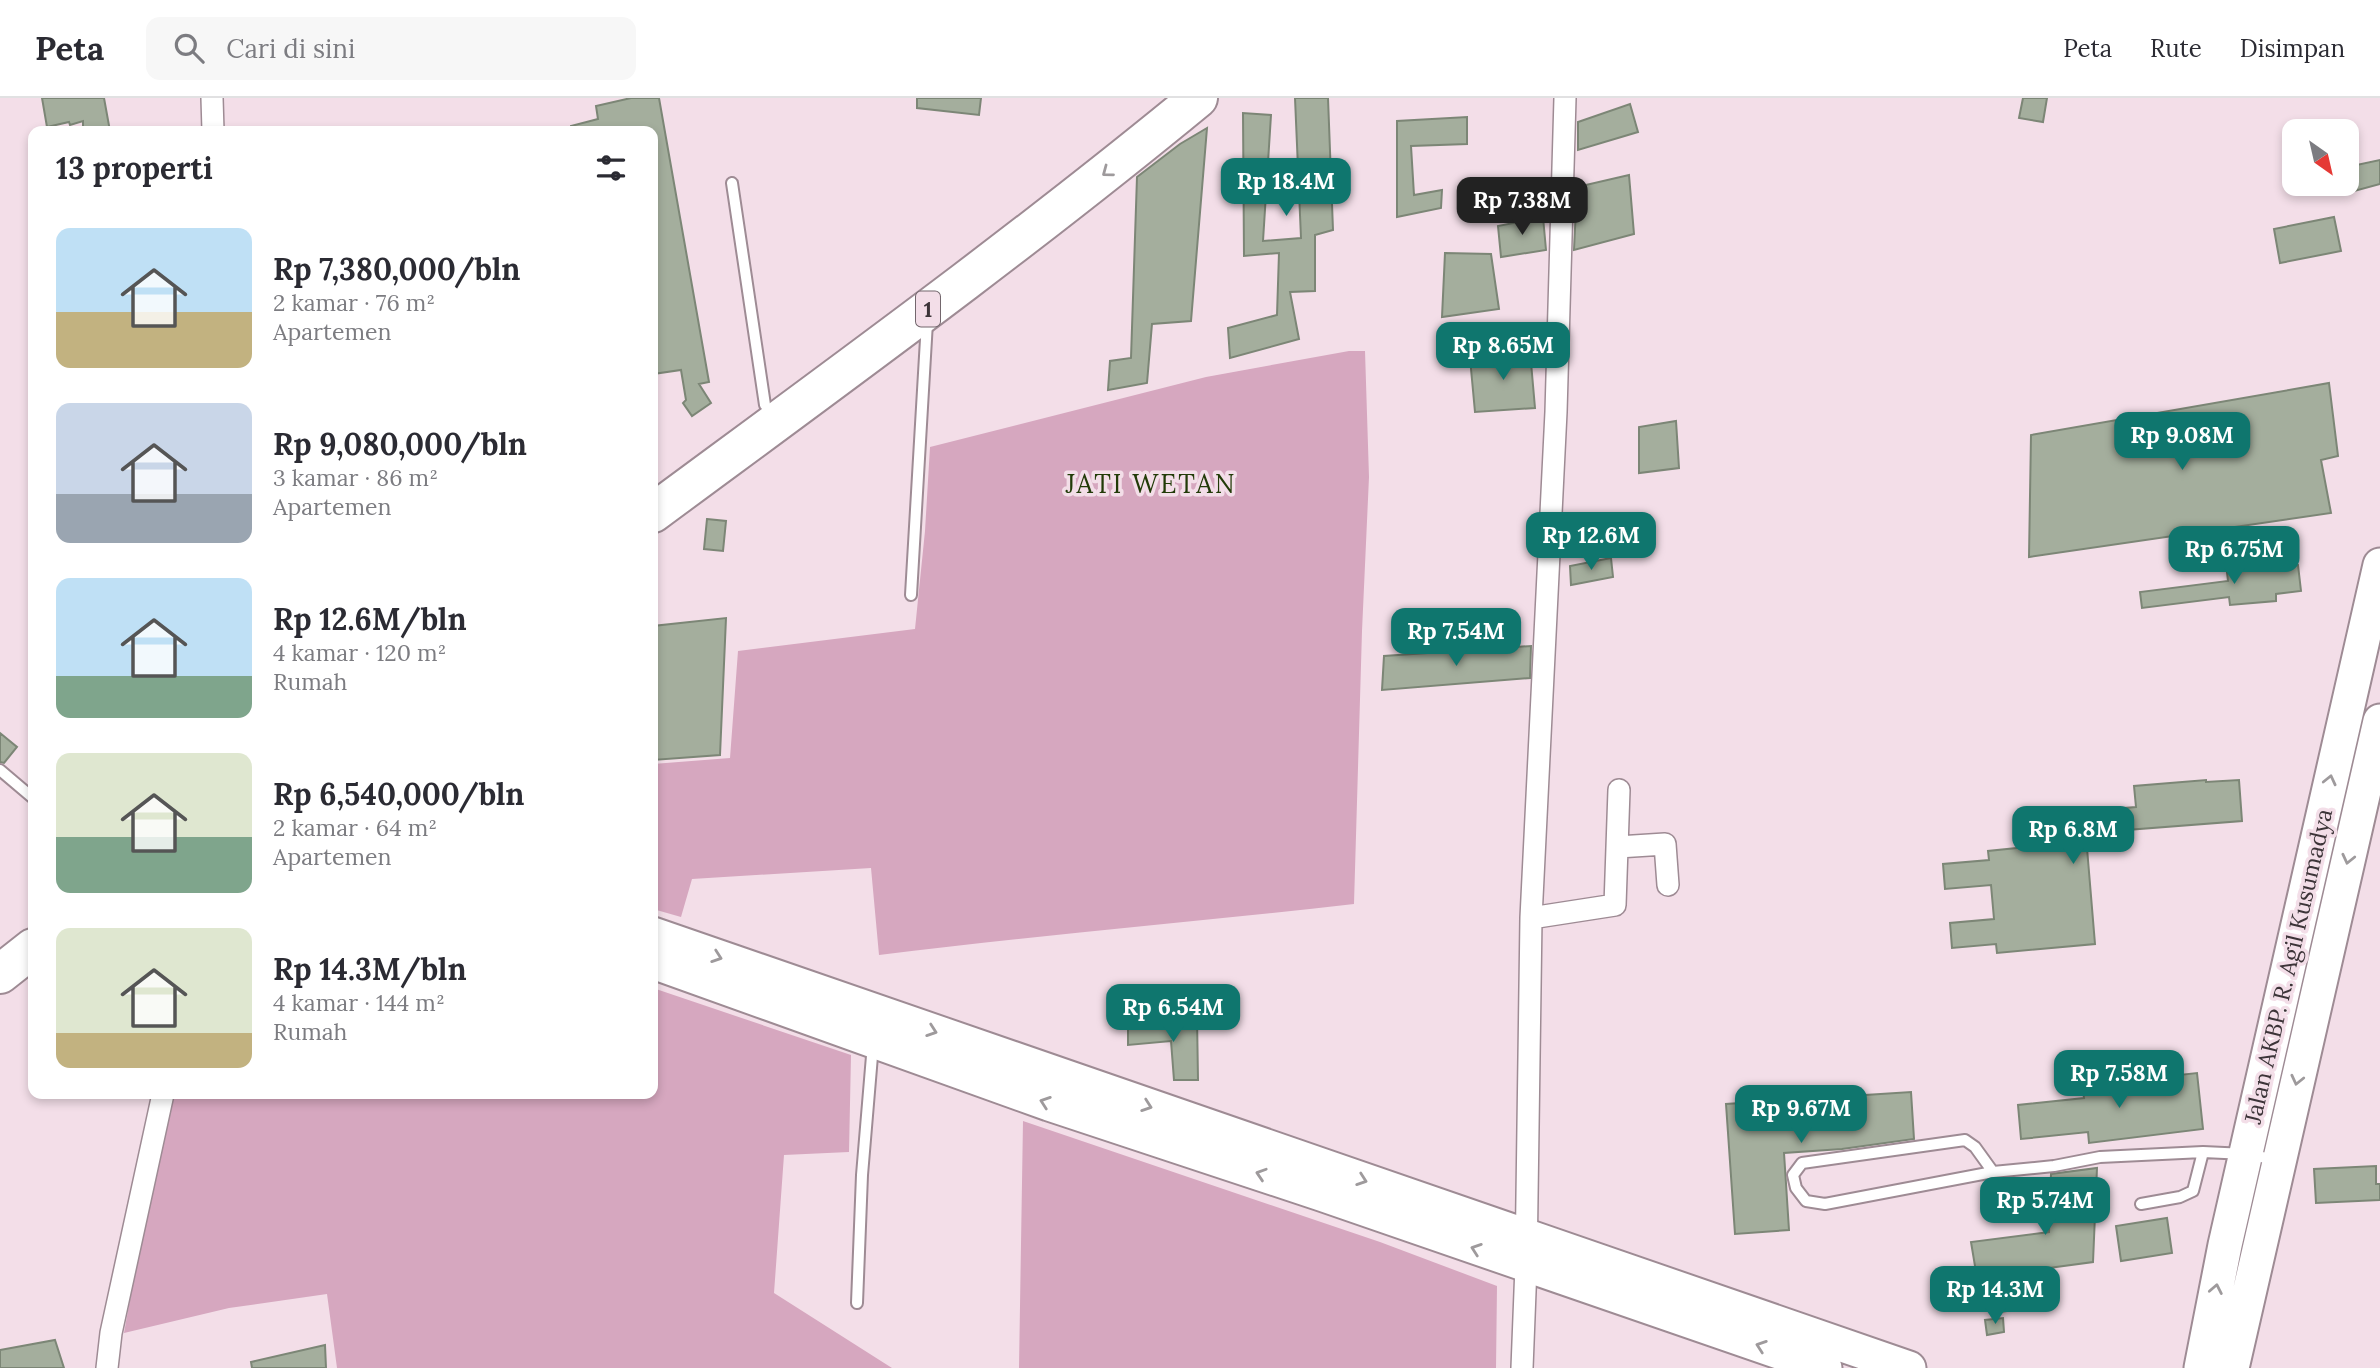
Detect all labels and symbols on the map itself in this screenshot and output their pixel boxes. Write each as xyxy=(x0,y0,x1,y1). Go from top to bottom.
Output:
north arrow xyxy=(2282,119,2359,196)
pin: Rp 18.4M xyxy=(1214,158,1358,218)
one-way arrow xyxy=(1103,163,1115,176)
pin: Rp 7.38M xyxy=(1450,178,1594,237)
road number: 1 xyxy=(916,292,940,326)
pin: Rp 8.65M xyxy=(1431,322,1575,382)
pin: Rp 9.08M xyxy=(2110,412,2254,472)
district label: JATI WETAN xyxy=(1065,467,1236,500)
pin: Rp 12.6M xyxy=(1519,512,1663,572)
pin: Rp 6.75M xyxy=(2162,526,2306,586)
pin: Rp 7.54M xyxy=(1384,608,1528,668)
one-way arrow xyxy=(2322,774,2336,786)
pin: Rp 6.8M xyxy=(2008,806,2138,866)
street label: Jalan AKBP. R. Agil Kusumadya xyxy=(2237,806,2338,1127)
one-way arrow xyxy=(2341,853,2356,865)
one-way arrow xyxy=(711,949,723,963)
pin: Rp 6.54M xyxy=(1101,984,1245,1044)
one-way arrow xyxy=(926,1023,938,1037)
pin: Rp 7.58M xyxy=(2047,1051,2191,1110)
one-way arrow xyxy=(2291,1074,2305,1086)
pin: Rp 9.67M xyxy=(1729,1086,1873,1145)
one-way arrow xyxy=(1040,1096,1052,1110)
one-way arrow xyxy=(1141,1098,1153,1112)
one-way arrow xyxy=(1255,1168,1267,1182)
one-way arrow xyxy=(1356,1172,1368,1186)
pin: Rp 5.74M xyxy=(1973,1178,2117,1237)
one-way arrow xyxy=(1470,1243,1482,1257)
pin: Rp 14.3M xyxy=(1923,1266,2067,1326)
one-way arrow xyxy=(2208,1283,2223,1295)
one-way arrow xyxy=(1755,1340,1767,1354)

